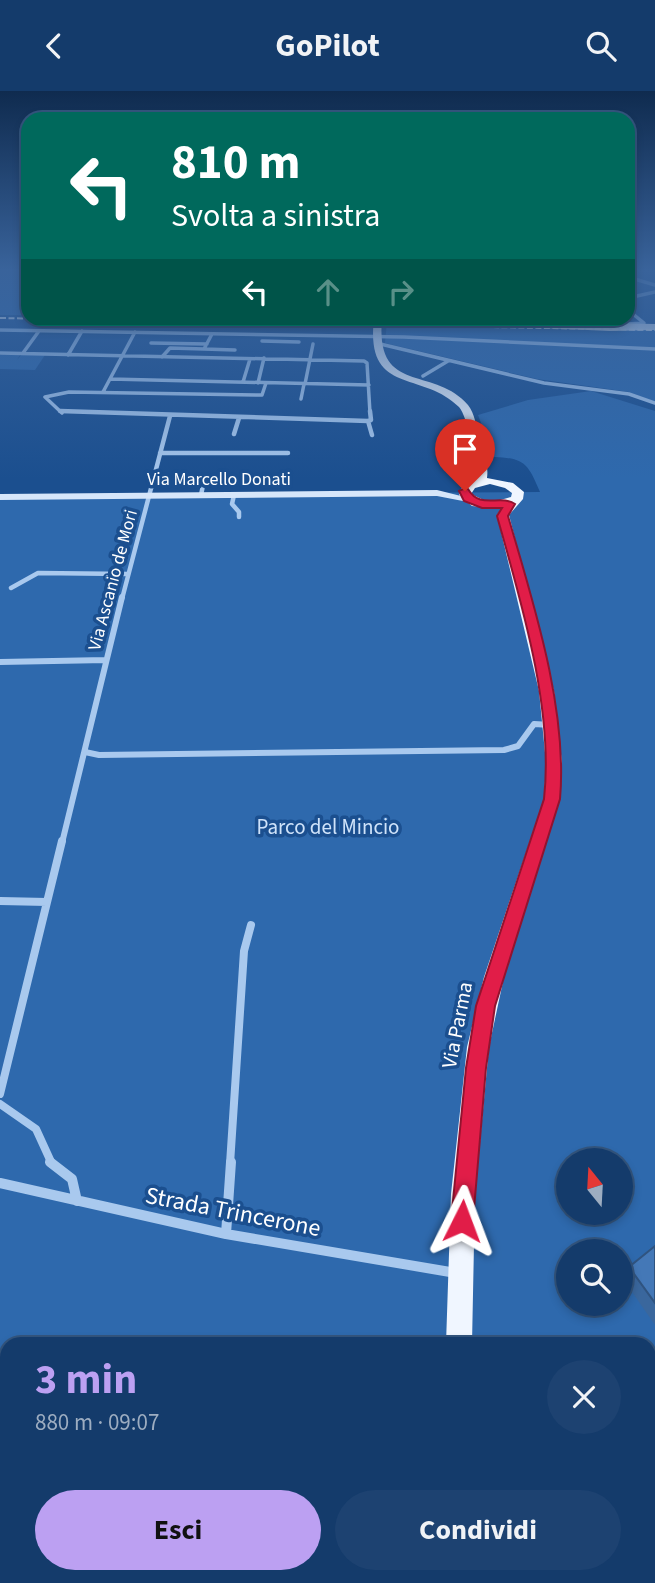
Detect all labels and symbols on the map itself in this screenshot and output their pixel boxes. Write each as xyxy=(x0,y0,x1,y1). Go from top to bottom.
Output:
pin xyxy=(435,419,495,491)
street label: Via Marcello Donati xyxy=(147,467,291,492)
street label: Via Ascanio de Mori xyxy=(82,507,144,653)
park label: Parco del Mincio xyxy=(256,812,400,842)
street label: Via Parma xyxy=(434,979,480,1071)
north arrow xyxy=(556,1148,634,1225)
street label: Strada Trincerone xyxy=(142,1178,324,1246)
position arrow xyxy=(425,1184,499,1258)

